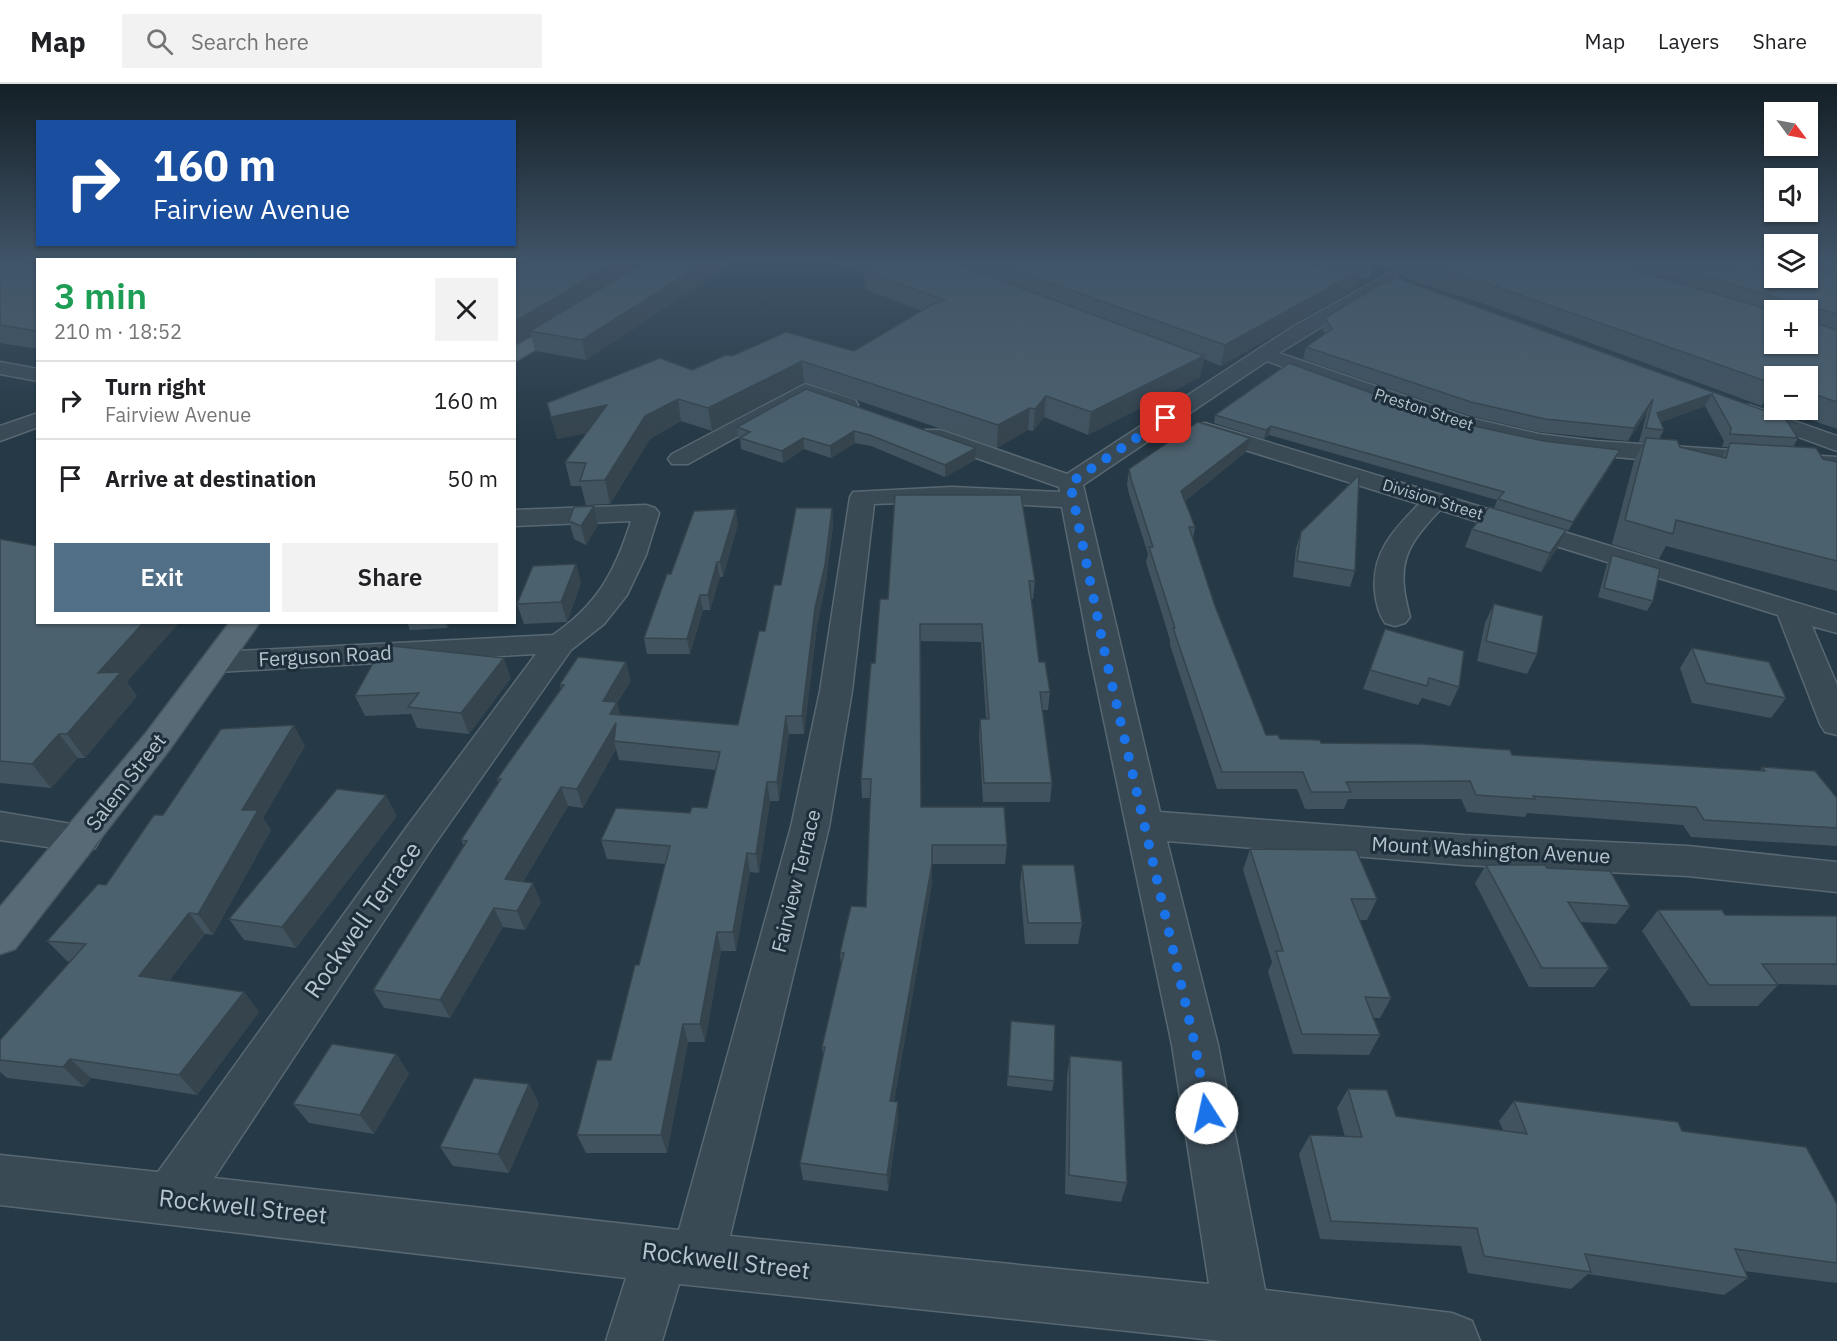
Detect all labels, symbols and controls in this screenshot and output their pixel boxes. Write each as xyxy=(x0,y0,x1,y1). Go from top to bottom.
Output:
search box xyxy=(122,14,542,68)
text: Map xyxy=(30,23,86,60)
icon: search xyxy=(143,25,176,58)
text: Search here xyxy=(191,27,309,56)
text: Map xyxy=(1585,27,1625,55)
text: Layers xyxy=(1658,27,1720,55)
text: Share xyxy=(1753,27,1807,55)
north arrow xyxy=(1764,102,1818,156)
map controls xyxy=(1764,102,1818,420)
text: 160 m xyxy=(153,138,276,193)
icon: right xyxy=(54,144,132,222)
button: sound xyxy=(1764,168,1818,222)
text: Fairview Avenue xyxy=(153,191,350,226)
button: layers xyxy=(1764,234,1818,288)
text: 3 min xyxy=(54,272,147,319)
button: close xyxy=(435,278,498,341)
button: + xyxy=(1764,300,1818,354)
text: 210 m · 18:52 xyxy=(54,318,182,345)
button: − xyxy=(1764,366,1818,420)
text: Turn right xyxy=(105,372,206,401)
icon: right xyxy=(54,384,87,417)
street label: Preston Street xyxy=(1372,384,1476,434)
text: 160 m xyxy=(434,386,498,415)
pin xyxy=(1140,392,1191,443)
text: Fairview Avenue xyxy=(105,401,251,428)
icon: arrive xyxy=(1149,401,1182,434)
icon: arrive xyxy=(54,462,87,495)
text: Arrive at destination xyxy=(105,464,316,493)
text: 50 m xyxy=(447,464,498,493)
street label: Division Street xyxy=(1380,474,1486,524)
button: Exit xyxy=(54,543,270,612)
button: Share xyxy=(282,543,498,612)
street label: Ferguson Road xyxy=(258,639,392,672)
street label: Salem Street xyxy=(79,728,172,836)
street label: Fairview Terrace xyxy=(765,806,826,955)
street label: Mount Washington Avenue xyxy=(1371,830,1611,869)
street label: Rockwell Terrace xyxy=(296,835,428,1004)
position arrow xyxy=(1175,1081,1239,1145)
street label: Rockwell Street xyxy=(157,1181,329,1231)
street label: Rockwell Street xyxy=(640,1234,812,1286)

